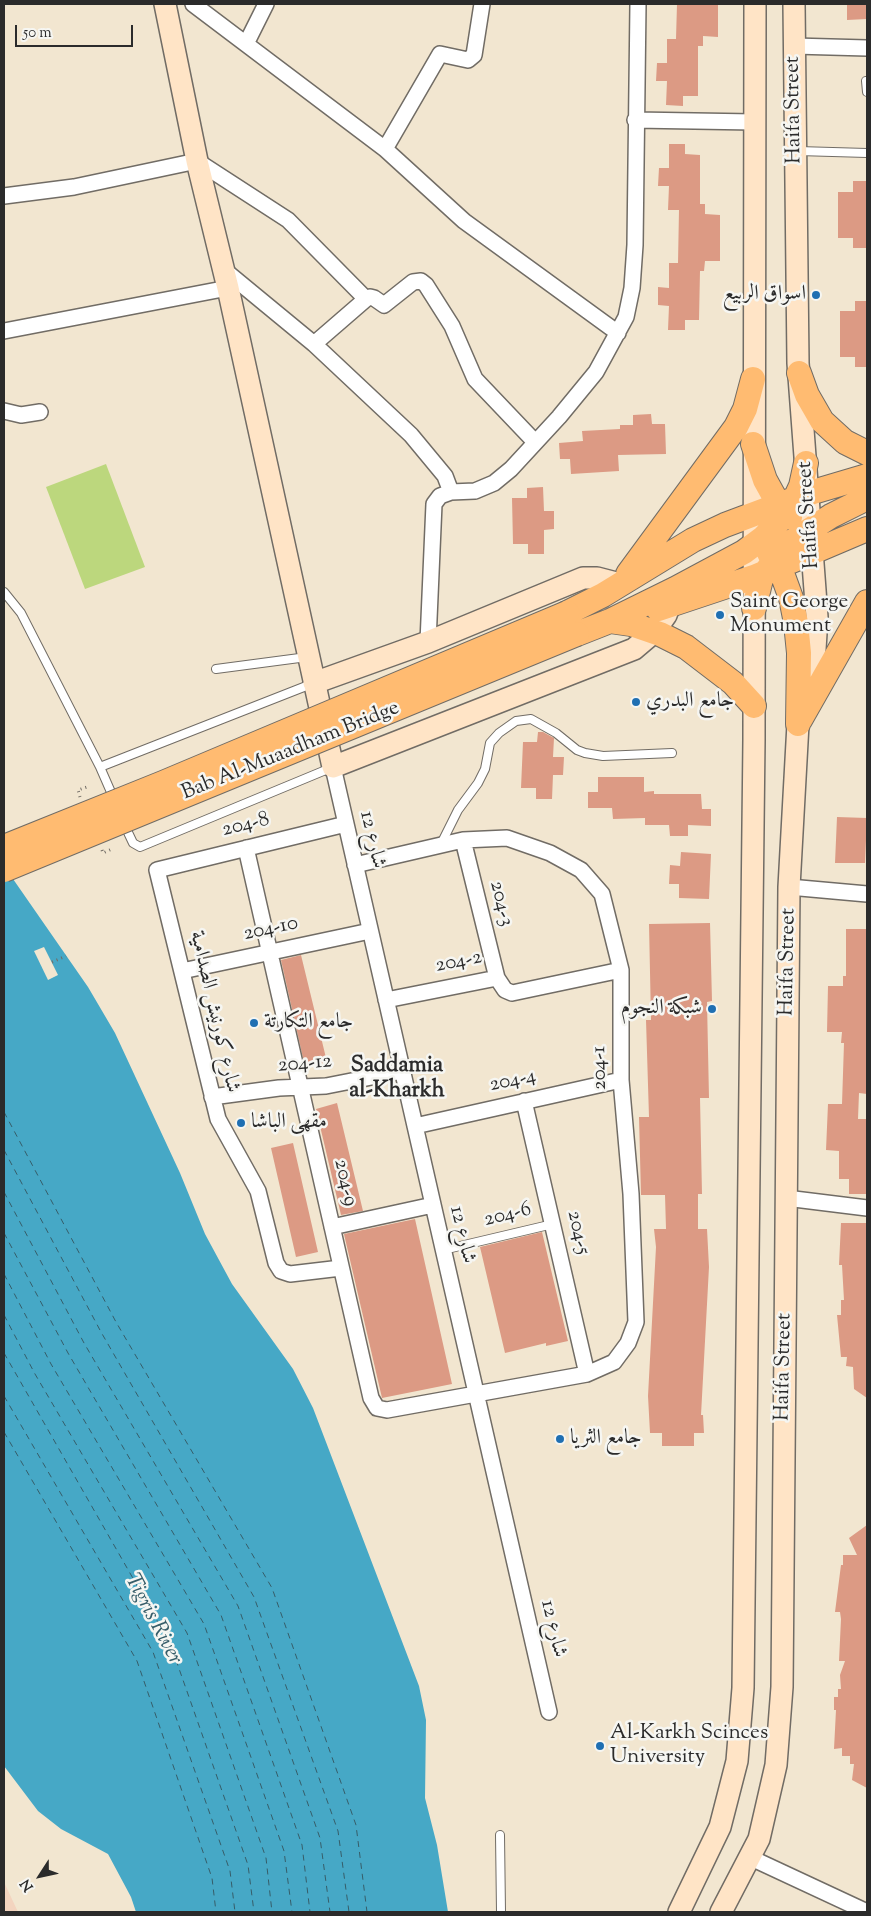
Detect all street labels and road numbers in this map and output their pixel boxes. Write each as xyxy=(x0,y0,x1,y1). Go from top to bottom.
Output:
street label: Haifa Street xyxy=(781,56,809,164)
street label: Haifa Street xyxy=(794,460,826,570)
street label: Bab Al-Muaadham Bridge xyxy=(178,697,404,807)
street label: 204-8 xyxy=(220,808,272,844)
street label: شارع 12 xyxy=(352,809,390,871)
street label: 204-3 xyxy=(482,879,518,929)
street label: Haifa Street xyxy=(775,908,803,1016)
street label: 204-10 xyxy=(241,912,301,948)
street label: شارع كورنيش الصدامية xyxy=(182,929,244,1095)
street label: 204-2 xyxy=(433,946,485,980)
street label: 204-1 xyxy=(588,1046,614,1090)
street label: 204-12 xyxy=(277,1050,333,1080)
street label: 204-4 xyxy=(487,1065,539,1099)
street label: 204-9 xyxy=(326,1157,362,1209)
street label: 204-6 xyxy=(482,1198,534,1234)
street label: شارع 12 xyxy=(442,1204,480,1266)
street label: 204-5 xyxy=(560,1208,594,1258)
street label: Haifa Street xyxy=(771,1313,799,1421)
street label: شارع 12 xyxy=(533,1598,571,1660)

